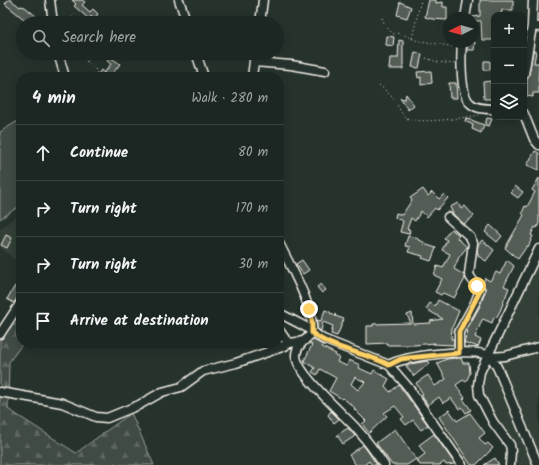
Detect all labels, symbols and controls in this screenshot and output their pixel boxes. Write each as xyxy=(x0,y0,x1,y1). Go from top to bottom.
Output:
north arrow xyxy=(443,12,479,48)
map controls xyxy=(491,12,527,120)
button: + xyxy=(491,12,527,48)
search box xyxy=(16,16,284,60)
text: Search here xyxy=(62,26,136,50)
icon: search xyxy=(30,27,52,49)
button: − xyxy=(491,48,527,84)
button: layers xyxy=(491,84,527,120)
text: 4 min xyxy=(32,85,76,112)
text: Walk · 280 m xyxy=(192,88,268,109)
text: Continue xyxy=(70,141,128,165)
icon: ahead xyxy=(32,142,54,164)
text: 80 m xyxy=(238,142,268,163)
text: Turn right xyxy=(70,197,137,221)
icon: right xyxy=(32,198,54,220)
text: 170 m xyxy=(236,198,268,219)
text: Turn right xyxy=(70,253,137,277)
icon: right xyxy=(32,254,54,276)
text: 30 m xyxy=(239,254,268,275)
route start xyxy=(468,277,486,295)
route end xyxy=(300,300,318,318)
text: Arrive at destination xyxy=(70,309,209,333)
icon: arrive xyxy=(32,310,54,332)

